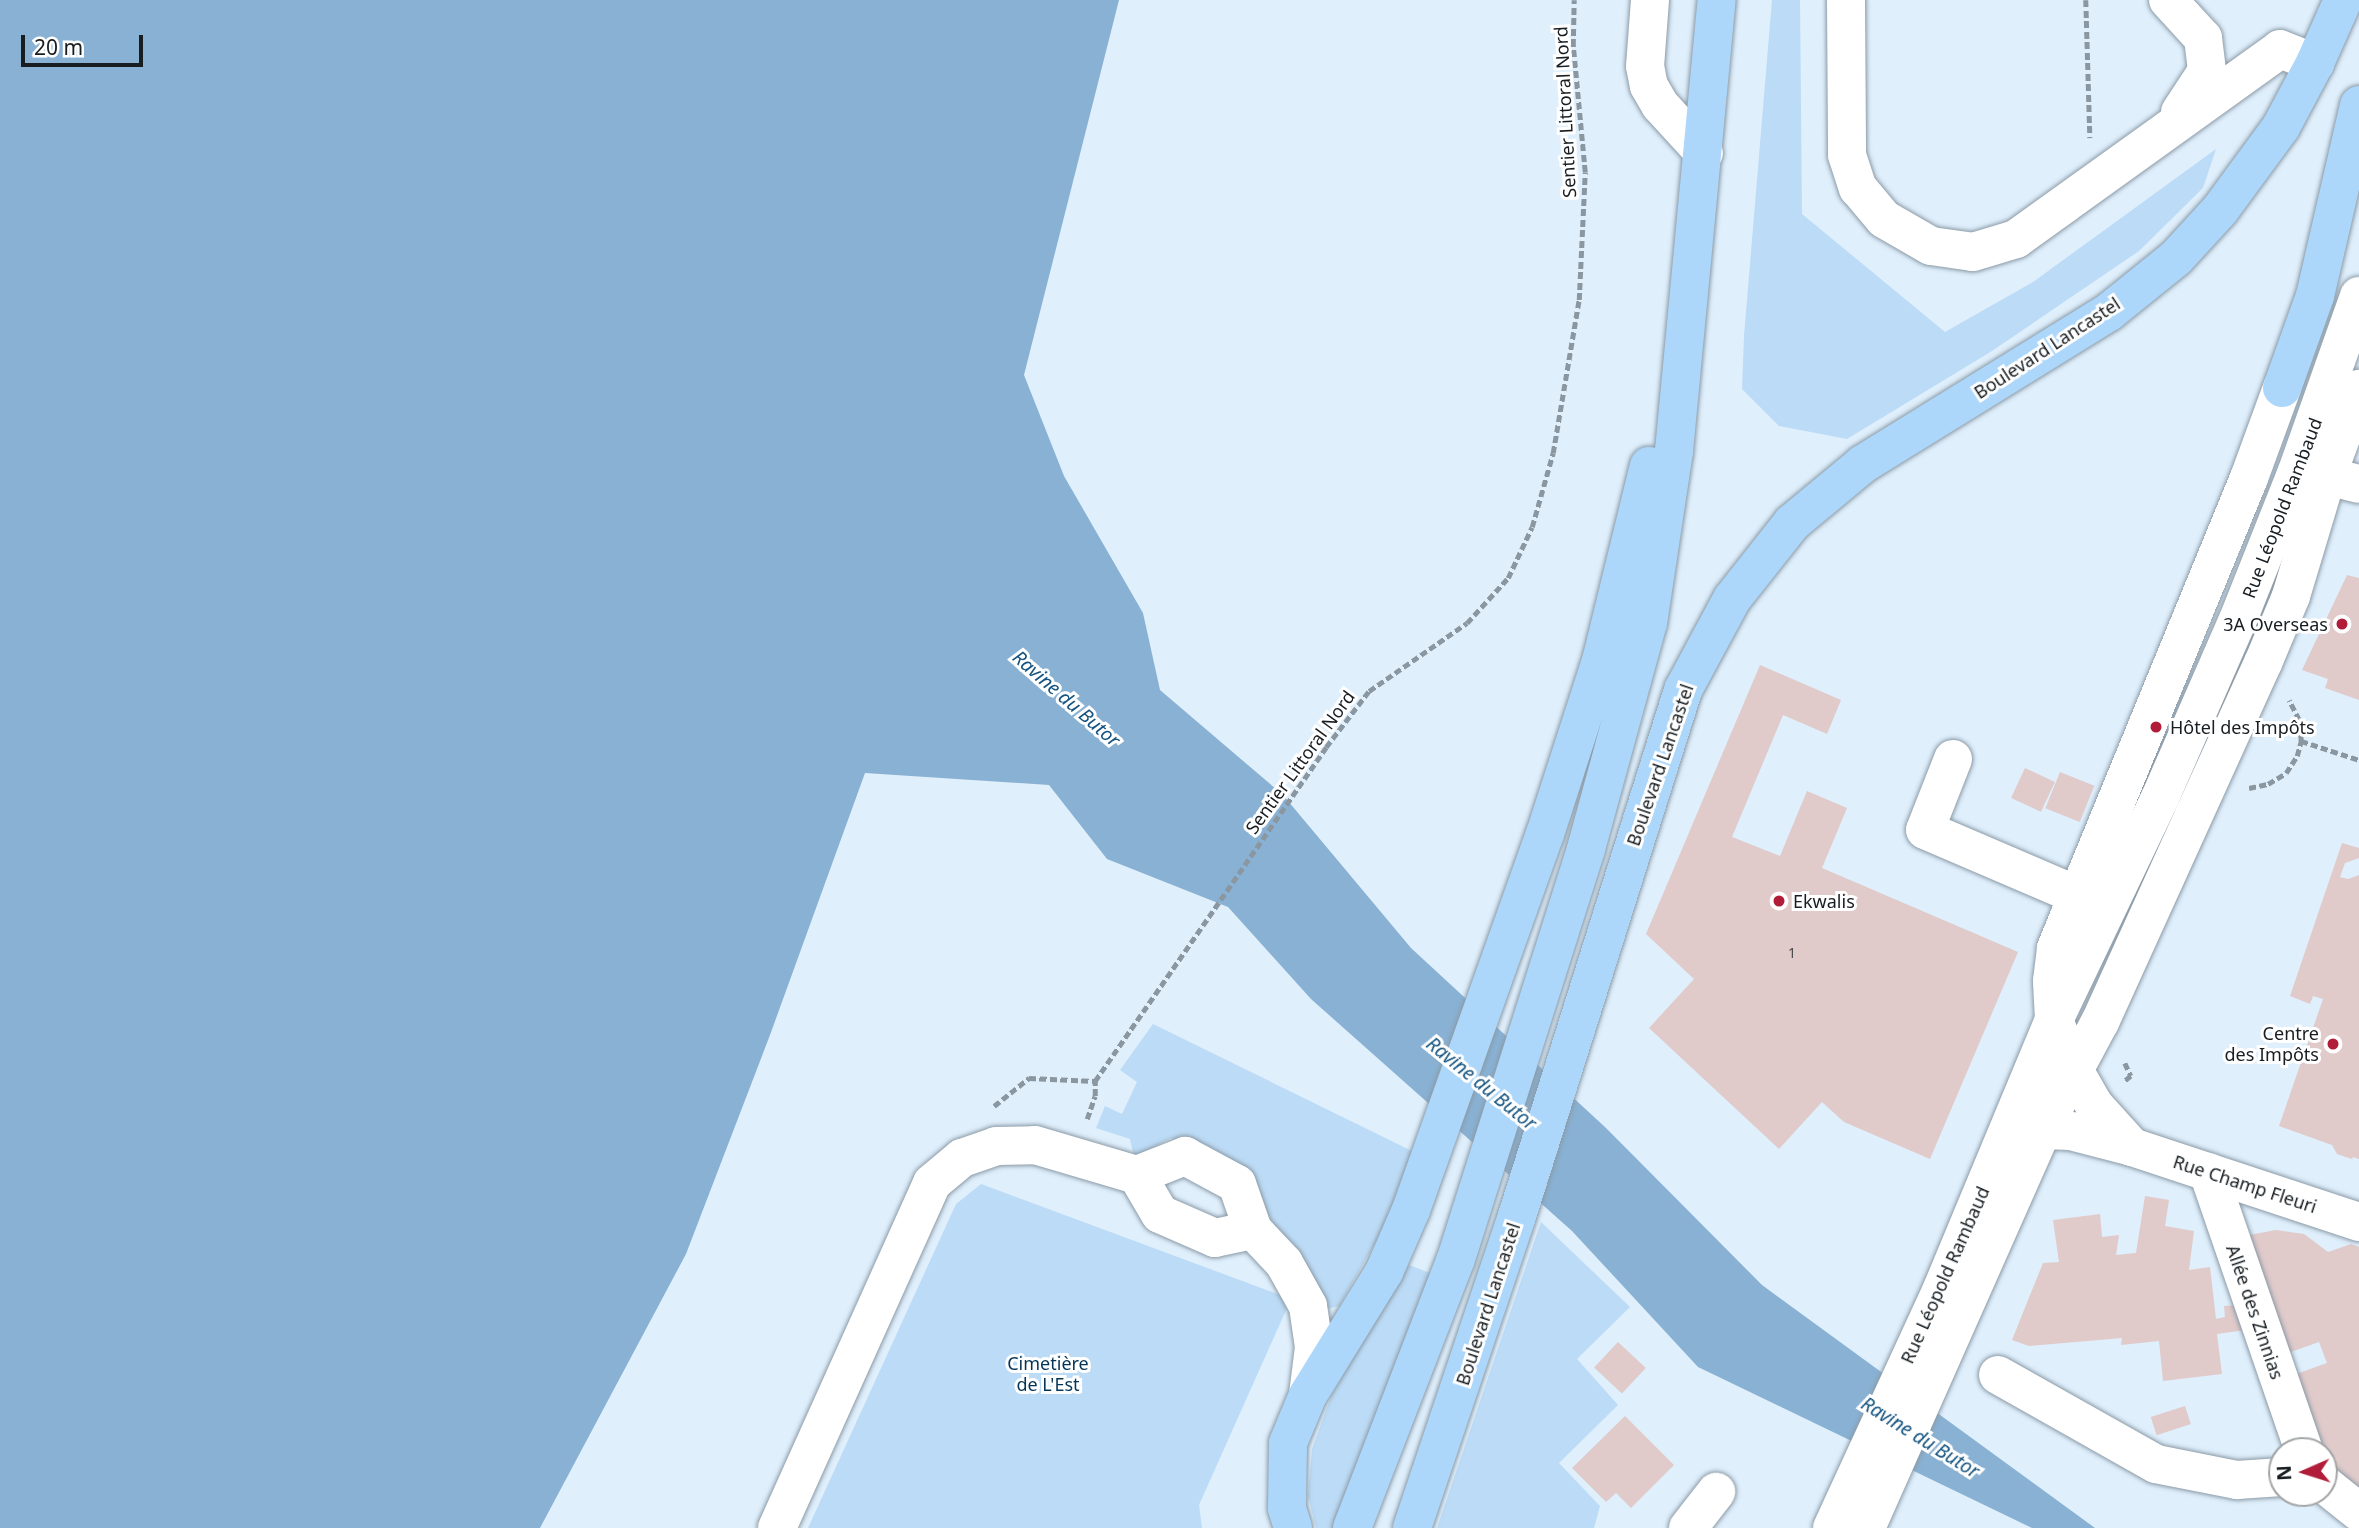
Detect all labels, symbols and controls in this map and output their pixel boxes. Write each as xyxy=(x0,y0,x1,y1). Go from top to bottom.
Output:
scale bar xyxy=(24,21,147,65)
street label: Sentier Littoral Nord xyxy=(1550,26,1580,198)
text: 20 m xyxy=(34,33,83,61)
street label: Boulevard Lancastel xyxy=(1970,293,2124,403)
street label: Rue Léopold Rambaud xyxy=(2238,415,2326,601)
place label: 3A Overseas xyxy=(2223,613,2328,635)
marker: 3A Overseas xyxy=(2334,616,2350,632)
water label: Ravine du Butor xyxy=(1008,646,1124,752)
street label: Boulevard Lancastel xyxy=(1622,681,1698,849)
street label: Sentier Littoral Nord xyxy=(1241,686,1359,838)
place label: Hôtel des Impôts xyxy=(2170,716,2315,738)
marker: Hôtel des Impôts xyxy=(2148,719,2164,735)
place label: Ekwalis xyxy=(1793,890,1855,912)
marker: Ekwalis xyxy=(1771,893,1787,909)
house number: 1 xyxy=(1788,945,1796,961)
place label: Centre des Impôts xyxy=(2224,1023,2319,1066)
water label: Ravine du Butor xyxy=(1421,1033,1541,1135)
marker: Centre des Impôts xyxy=(2325,1036,2341,1052)
street label: Rue Champ Fleuri xyxy=(2170,1151,2320,1217)
street label: Rue Léopold Rambaud xyxy=(1896,1183,1994,1367)
street label: Boulevard Lancastel xyxy=(1452,1220,1524,1388)
street label: Allée des Zinnias xyxy=(2222,1242,2288,1382)
park label: Cimetière de L'Est xyxy=(1007,1353,1089,1396)
water label: Ravine du Butor xyxy=(1857,1393,1983,1483)
north arrow xyxy=(2268,1437,2338,1507)
text: N xyxy=(2271,1465,2297,1481)

